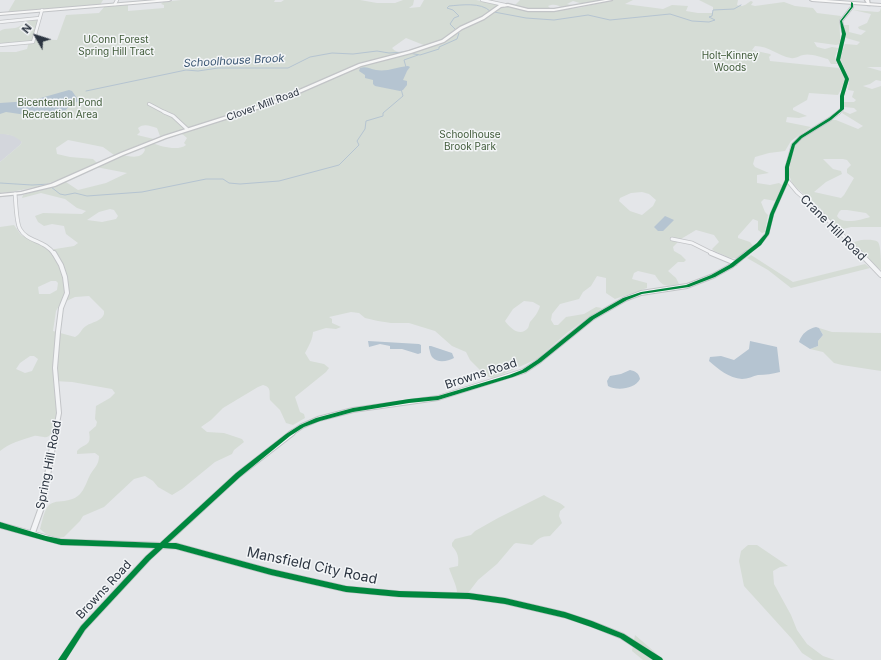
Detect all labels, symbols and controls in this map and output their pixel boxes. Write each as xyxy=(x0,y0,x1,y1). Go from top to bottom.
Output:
north arrow xyxy=(16,16,56,56)
text: N xyxy=(19,21,35,36)
park label: UConn Forest Spring Hill Tract xyxy=(78,34,154,58)
park label: Holt–Kinney Woods xyxy=(702,50,758,74)
water label: Schoolhouse Brook xyxy=(183,52,285,70)
street label: Clover Mill Road xyxy=(225,86,301,124)
park label: Bicentennial Pond Recreation Area xyxy=(18,97,102,120)
park label: Schoolhouse Brook Park xyxy=(439,129,501,152)
street label: Crane Hill Road xyxy=(797,192,869,264)
street label: Browns Road xyxy=(443,356,519,392)
street label: Spring Hill Road xyxy=(33,419,65,511)
street label: Mansfield City Road xyxy=(245,544,379,588)
street label: Browns Road xyxy=(73,558,135,622)

